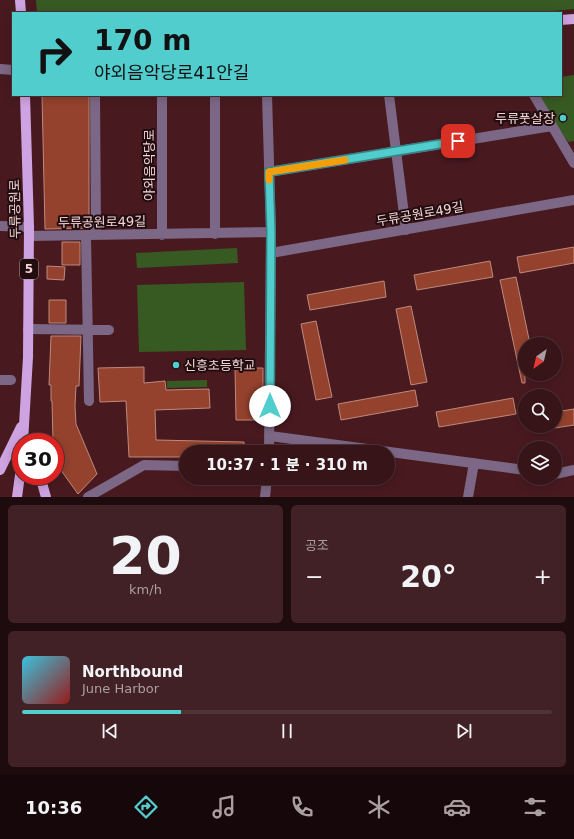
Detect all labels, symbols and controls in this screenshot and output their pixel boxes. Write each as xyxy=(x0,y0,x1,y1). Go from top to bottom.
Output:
text: 170 m xyxy=(94,24,191,57)
icon: right xyxy=(28,28,80,80)
text: 야외음악당로41안길 xyxy=(94,62,249,83)
place label: 두류풋살장 xyxy=(495,111,555,126)
marker: 두류풋살장 xyxy=(558,113,568,123)
pin xyxy=(441,124,475,158)
street label: 야외음악당로 xyxy=(142,129,157,201)
icon: arrive xyxy=(447,130,469,152)
street label: 두류공원로 xyxy=(7,179,23,239)
street label: 두류공원로49길 xyxy=(375,199,465,229)
street label: 두류공원로49길 xyxy=(58,214,146,230)
road number: 5 xyxy=(20,259,38,279)
north arrow xyxy=(518,337,562,381)
map controls xyxy=(518,337,562,485)
place label: 신흥초등학교 xyxy=(184,358,256,373)
marker: 신흥초등학교 xyxy=(171,360,181,370)
position arrow xyxy=(249,385,291,427)
button: search xyxy=(518,389,562,433)
speed limit sign: 30 xyxy=(12,433,64,485)
button: layers xyxy=(518,441,562,485)
text: 10:37 · 1 분 · 310 m xyxy=(206,456,368,474)
text: 20 xyxy=(109,526,182,586)
text: 공조 xyxy=(305,538,329,553)
text: 20° xyxy=(400,559,457,594)
text: − xyxy=(305,564,323,589)
text: + xyxy=(534,564,552,589)
text: km/h xyxy=(129,582,162,597)
text: Northbound xyxy=(82,663,183,681)
text: June Harbor xyxy=(82,681,159,696)
icon: previous xyxy=(99,720,121,742)
icon: pause xyxy=(276,720,298,742)
icon: next xyxy=(453,720,475,742)
icon: directions xyxy=(132,793,160,821)
icon: music xyxy=(210,793,238,821)
icon: phone xyxy=(288,793,316,821)
icon: climate xyxy=(365,793,393,821)
icon: car xyxy=(443,793,471,821)
icon: filters xyxy=(521,793,549,821)
text: 10:36 xyxy=(25,797,82,818)

